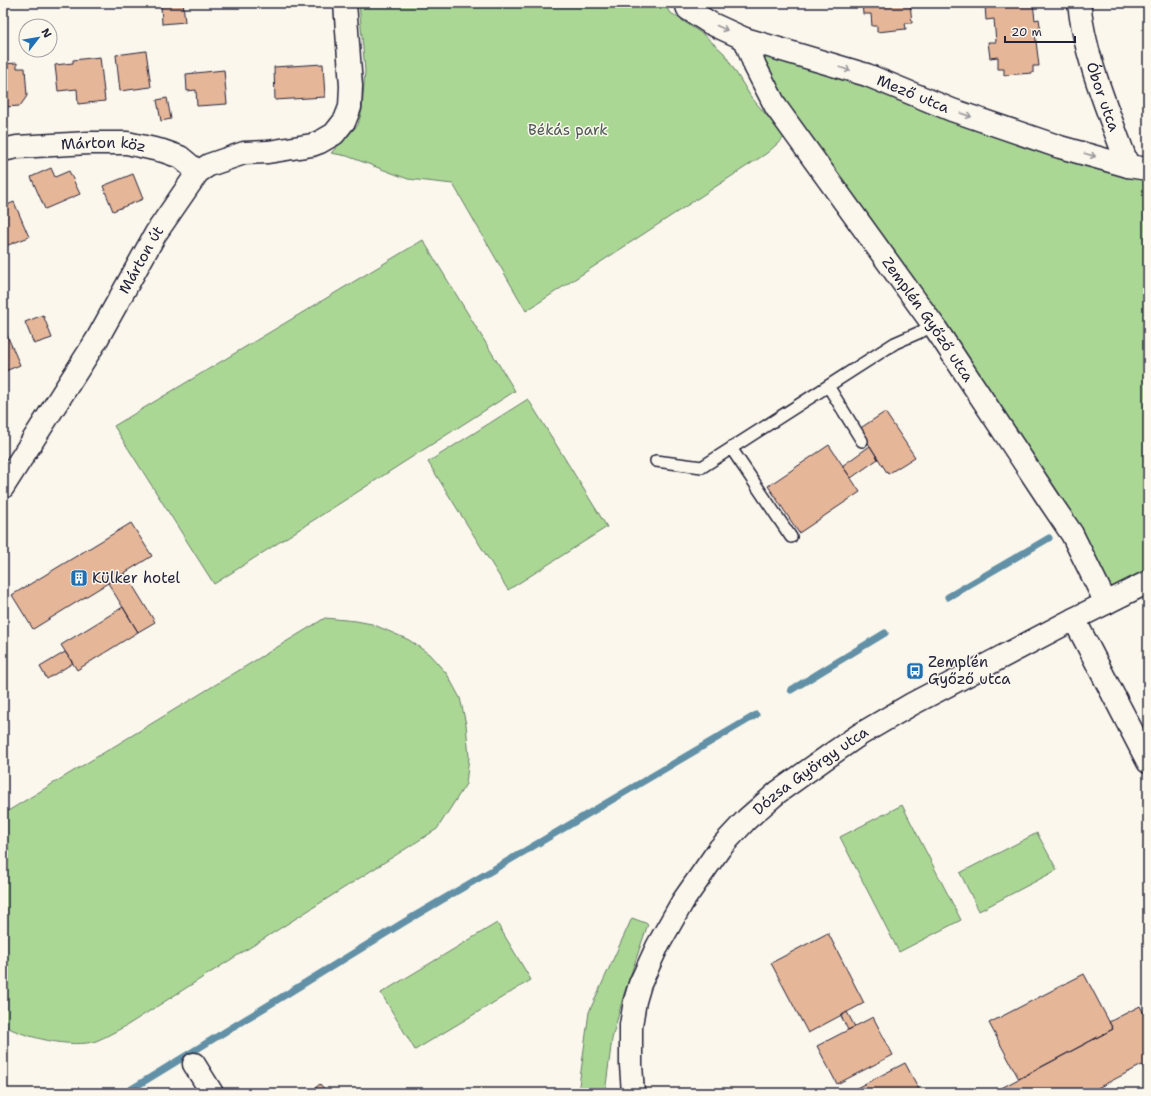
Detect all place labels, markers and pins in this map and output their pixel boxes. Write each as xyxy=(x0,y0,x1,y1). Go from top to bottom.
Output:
building icon: Külker hotel xyxy=(69,568,89,588)
place label: Külker hotel xyxy=(92,568,181,588)
place label: Zemplén Győző utca xyxy=(928,652,1011,689)
bus stop icon: Zemplén Győző utca xyxy=(905,661,925,681)

